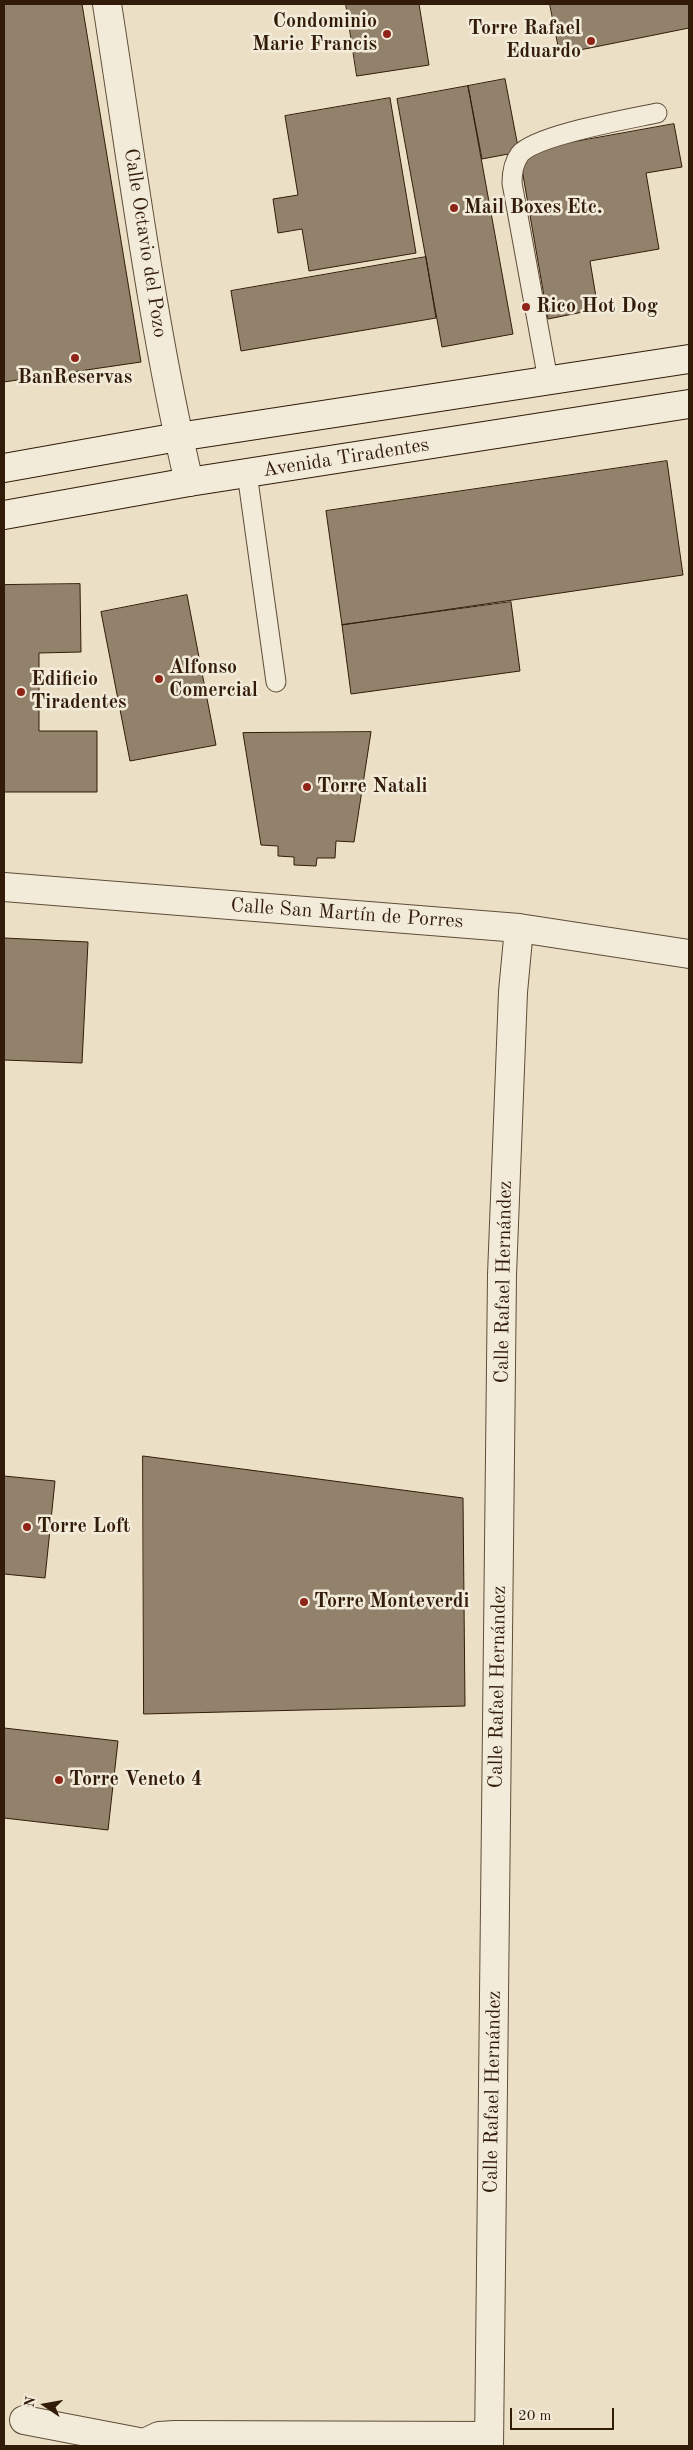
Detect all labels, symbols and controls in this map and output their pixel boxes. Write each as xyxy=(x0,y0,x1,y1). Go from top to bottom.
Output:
place label: Condominio Marie Francis xyxy=(252,10,377,57)
place label: Torre Rafael Eduardo xyxy=(468,17,581,64)
marker: Condominio Marie Francis xyxy=(381,28,393,40)
marker: Torre Rafael Eduardo xyxy=(585,35,597,47)
street label: Calle Octavio del Pozo xyxy=(118,147,172,339)
place label: Mail Boxes Etc. xyxy=(464,196,603,220)
marker: Mail Boxes Etc. xyxy=(448,202,460,214)
place label: Rico Hot Dog xyxy=(536,295,658,319)
marker: Rico Hot Dog xyxy=(520,301,532,313)
marker: BanReservas xyxy=(69,352,81,364)
place label: BanReservas xyxy=(18,366,132,390)
street label: Avenida Tiradentes xyxy=(261,433,431,483)
place label: Alfonso Comercial xyxy=(169,656,258,703)
place label: Edificio Tiradentes xyxy=(31,668,127,715)
marker: Alfonso Comercial xyxy=(153,673,165,685)
marker: Edificio Tiradentes xyxy=(15,686,27,698)
place label: Torre Natali xyxy=(317,775,427,799)
marker: Torre Natali xyxy=(301,781,313,793)
street label: Calle San Martín de Porres xyxy=(230,894,464,934)
street label: Calle Rafael Hernández xyxy=(490,1180,518,1384)
place label: Torre Loft xyxy=(37,1515,130,1539)
marker: Torre Loft xyxy=(21,1521,33,1533)
street label: Calle Rafael Hernández xyxy=(484,1585,512,1789)
place label: Torre Monteverdi xyxy=(314,1590,470,1614)
marker: Torre Monteverdi xyxy=(298,1596,310,1608)
place label: Torre Veneto 4 xyxy=(69,1768,203,1792)
marker: Torre Veneto 4 xyxy=(53,1774,65,1786)
street label: Calle Rafael Hernández xyxy=(479,1990,507,2194)
north arrow xyxy=(20,2380,70,2430)
text: N xyxy=(22,2395,38,2409)
scale bar xyxy=(513,2398,617,2430)
text: 20 m xyxy=(518,2409,552,2424)

